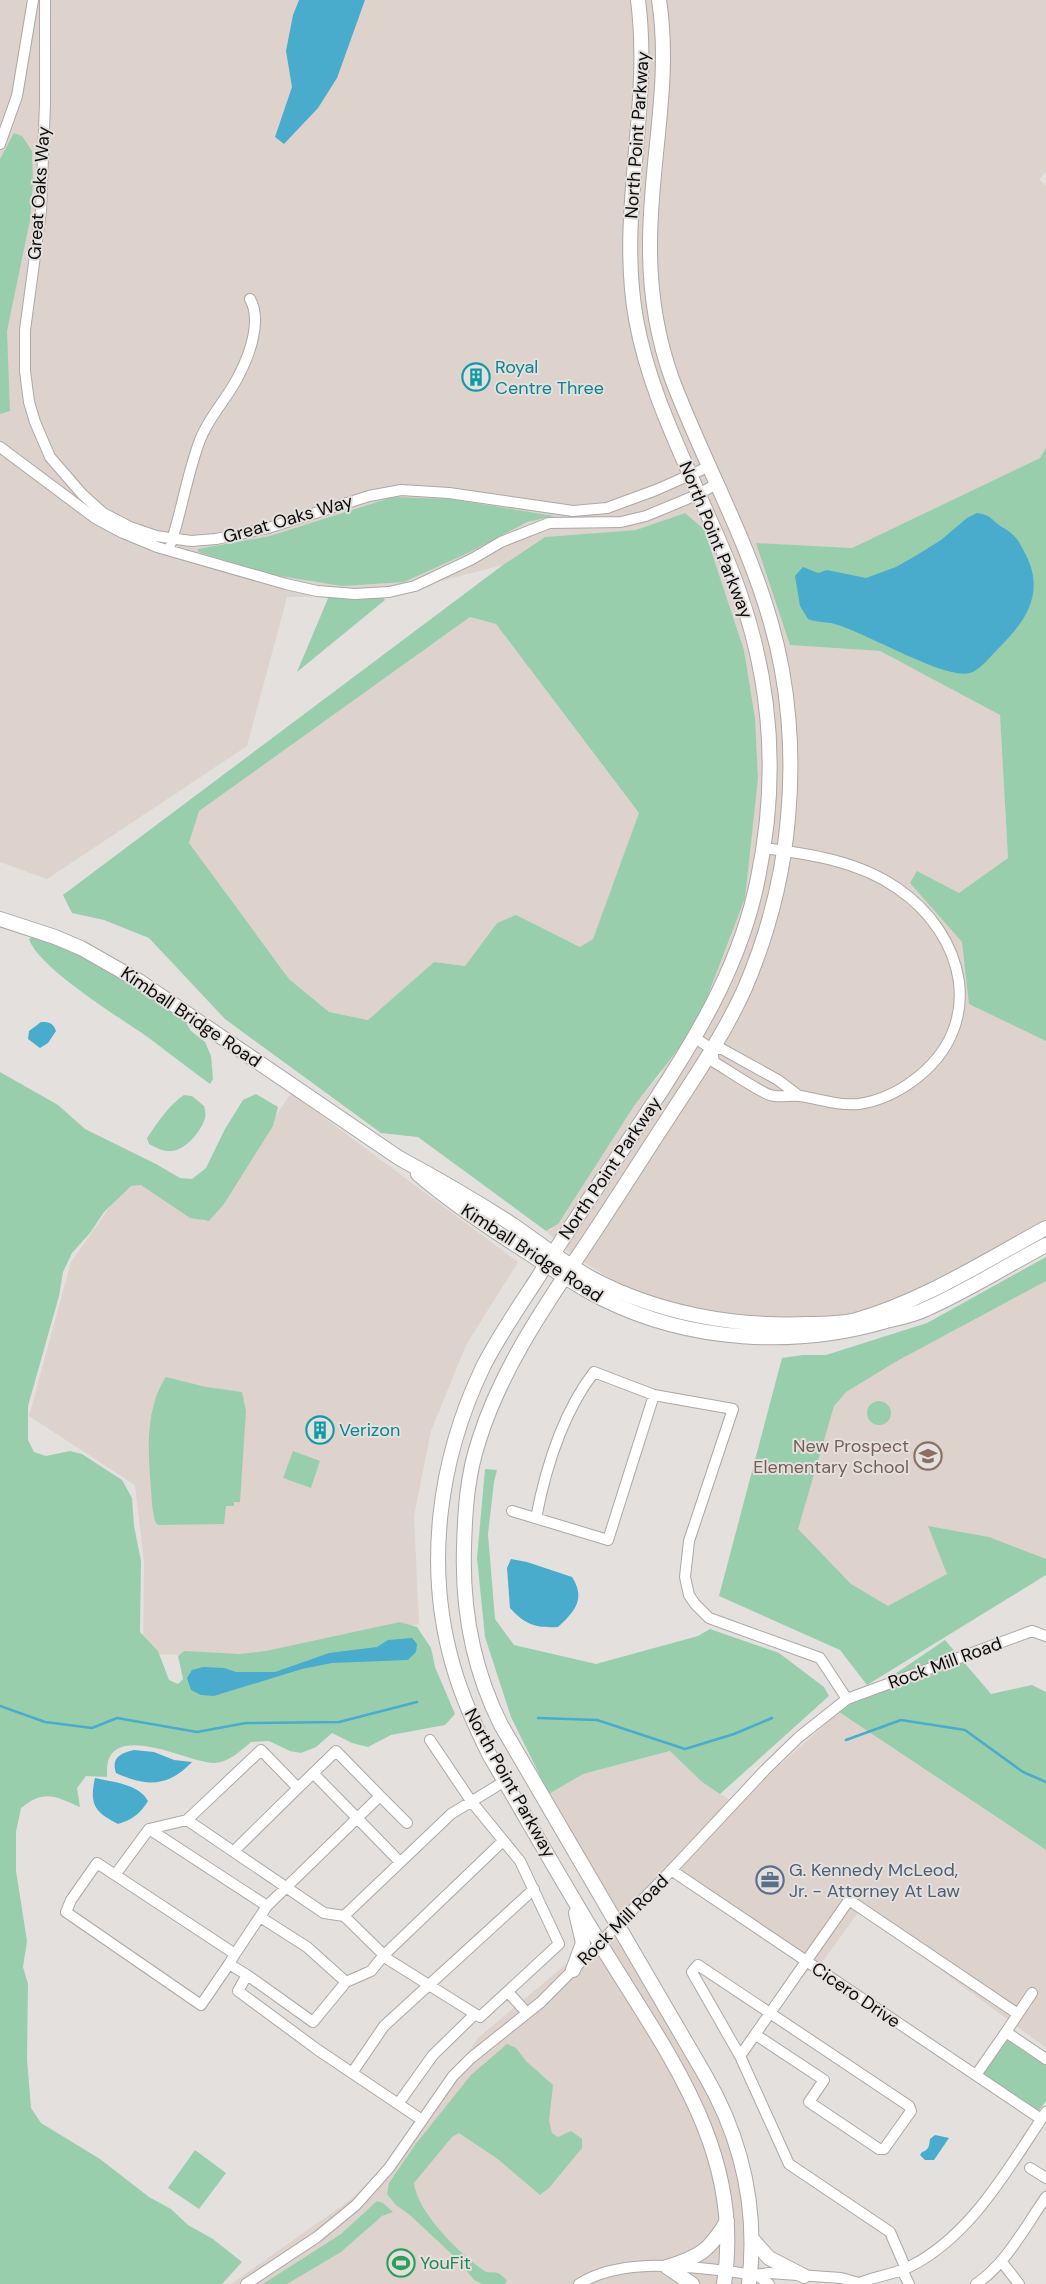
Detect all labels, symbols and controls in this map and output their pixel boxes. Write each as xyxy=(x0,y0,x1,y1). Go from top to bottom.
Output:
street label: North Point Parkway xyxy=(619,51,655,219)
street label: Great Oaks Way xyxy=(22,125,56,261)
place label: Royal Centre Three xyxy=(495,355,604,400)
building icon: Royal Centre Three xyxy=(461,362,491,392)
street label: North Point Parkway xyxy=(673,458,759,622)
street label: Great Oaks Way xyxy=(220,489,356,549)
street label: Kimball Bridge Road xyxy=(116,961,266,1073)
street label: North Point Parkway xyxy=(553,1092,667,1244)
street label: Kimball Bridge Road xyxy=(456,1198,608,1308)
building icon: Verizon xyxy=(305,1415,335,1445)
place label: Verizon xyxy=(339,1418,400,1442)
place label: New Prospect Elementary School xyxy=(753,1434,909,1479)
school or university icon: New Prospect Elementary School xyxy=(913,1441,943,1471)
street label: Rock Mill Road xyxy=(885,1631,1005,1695)
street label: North Point Parkway xyxy=(459,1704,561,1862)
place label: G. Kennedy McLeod, Jr. - Attorney At Law xyxy=(789,1858,960,1903)
office icon: G. Kennedy McLeod, Jr. - Attorney At Law xyxy=(755,1865,785,1895)
street label: Rock Mill Road xyxy=(572,1869,674,1971)
street label: Cicero Drive xyxy=(807,1956,905,2034)
sports icon: YouFit xyxy=(386,2248,416,2278)
place label: YouFit xyxy=(420,2251,471,2275)

